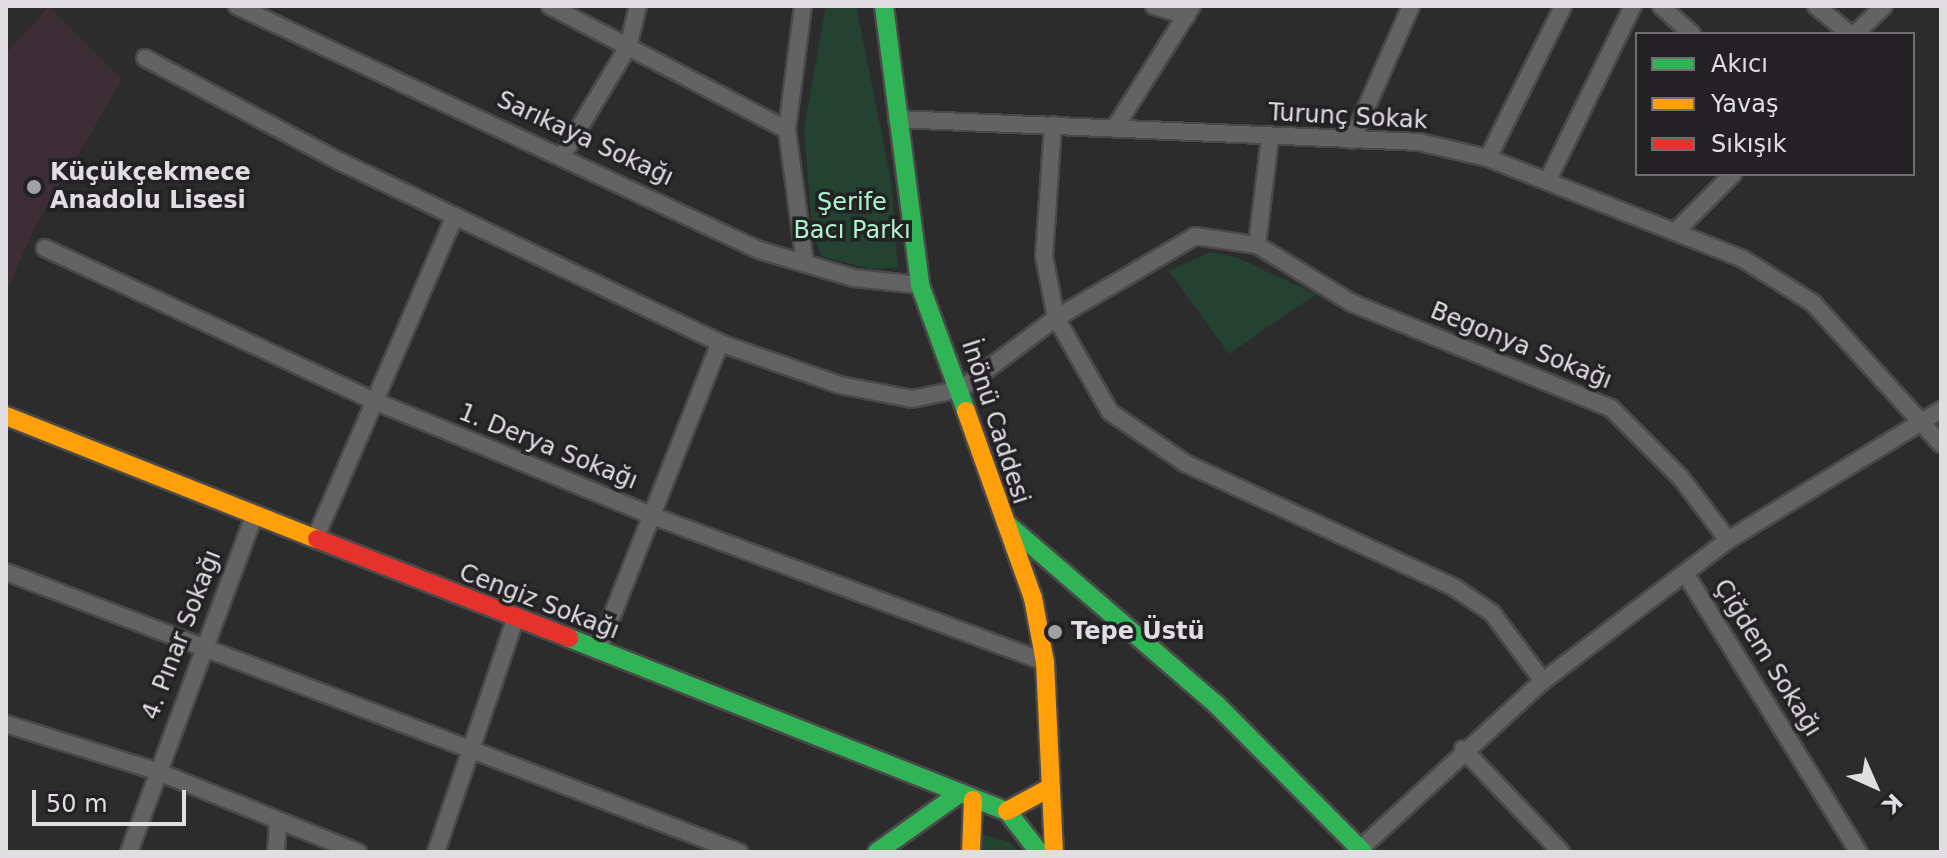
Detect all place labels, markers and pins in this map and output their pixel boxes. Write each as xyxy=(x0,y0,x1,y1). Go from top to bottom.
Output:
place label: Küçükçekmece Anadolu Lisesi xyxy=(50,159,251,215)
marker: Küçükçekmece Anadolu Lisesi xyxy=(25,178,43,196)
place label: Tepe Üstü xyxy=(1071,618,1205,646)
marker: Tepe Üstü xyxy=(1046,623,1064,641)

